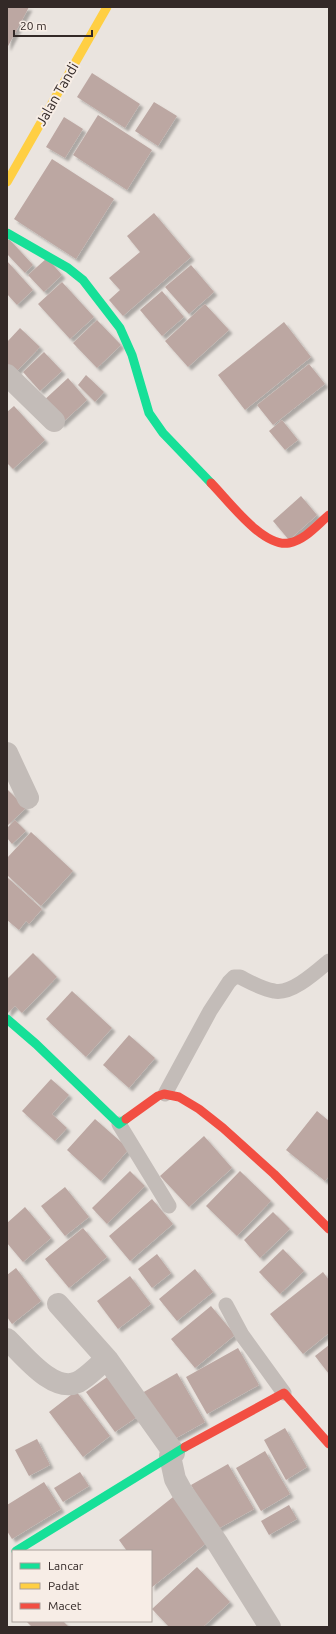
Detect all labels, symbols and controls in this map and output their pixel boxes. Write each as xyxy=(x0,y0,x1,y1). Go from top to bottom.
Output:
scale bar xyxy=(14,12,92,38)
text: 20 m xyxy=(20,19,47,32)
street label: Jalan Tandi xyxy=(33,60,81,128)
legend xyxy=(12,1550,152,1622)
text: Lancar xyxy=(48,1559,84,1572)
text: Padat xyxy=(48,1579,79,1592)
text: Macet xyxy=(48,1599,82,1612)

